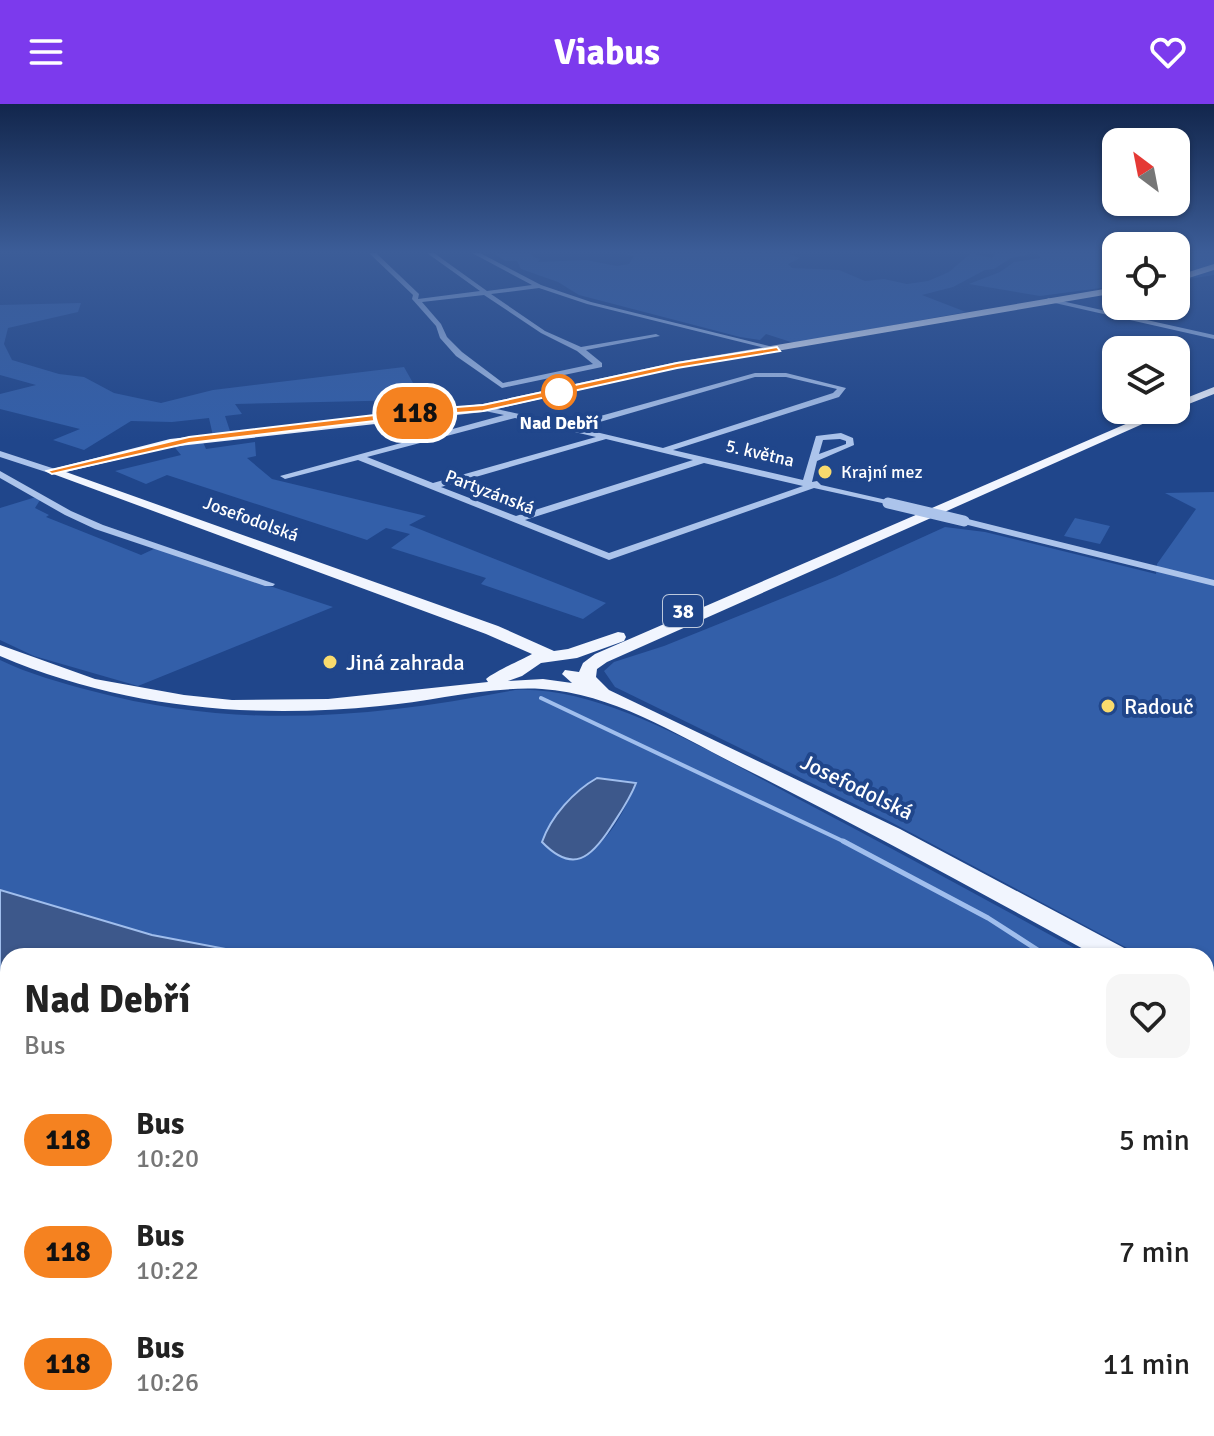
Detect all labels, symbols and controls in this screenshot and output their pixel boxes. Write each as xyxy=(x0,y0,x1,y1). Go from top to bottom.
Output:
icon: menu xyxy=(24,30,68,74)
text: Viabus xyxy=(554,30,660,75)
icon: heart xyxy=(1146,30,1190,74)
north arrow xyxy=(1102,128,1190,216)
map controls xyxy=(1102,128,1190,424)
button: locate xyxy=(1102,232,1190,320)
button: layers xyxy=(1102,336,1190,424)
marker: Nad Debří xyxy=(542,375,576,409)
line badge: 118 xyxy=(369,387,461,439)
text: 118 xyxy=(392,396,438,430)
place label: Nad Debří xyxy=(520,412,599,434)
street label: 5. května xyxy=(724,434,796,472)
place label: Krajní mez xyxy=(841,461,922,483)
marker: Krajní mez xyxy=(816,463,834,481)
street label: Partyzánská xyxy=(442,465,538,519)
street label: Josefodolská xyxy=(200,492,302,546)
road number: 38 xyxy=(663,595,703,627)
place label: Jiná zahrada xyxy=(346,649,465,676)
marker: Jiná zahrada xyxy=(321,653,339,671)
place label: Radouč xyxy=(1124,693,1194,720)
marker: Radouč xyxy=(1099,697,1117,715)
street label: Josefodolská xyxy=(796,748,918,826)
button: heart xyxy=(1106,974,1190,1058)
text: Nad Debří xyxy=(24,976,190,1023)
text: Bus xyxy=(24,1030,65,1062)
text: Bus xyxy=(136,1106,184,1143)
text: 5 min xyxy=(1119,1122,1190,1159)
text: 118 xyxy=(45,1123,91,1157)
text: 10:20 xyxy=(136,1143,199,1175)
text: Bus xyxy=(136,1218,184,1255)
text: 7 min xyxy=(1119,1234,1190,1271)
text: 118 xyxy=(45,1235,91,1269)
text: 10:22 xyxy=(136,1255,199,1287)
text: Bus xyxy=(136,1330,184,1367)
text: 11 min xyxy=(1103,1346,1190,1383)
text: 118 xyxy=(45,1347,91,1381)
text: 10:26 xyxy=(136,1367,199,1399)

